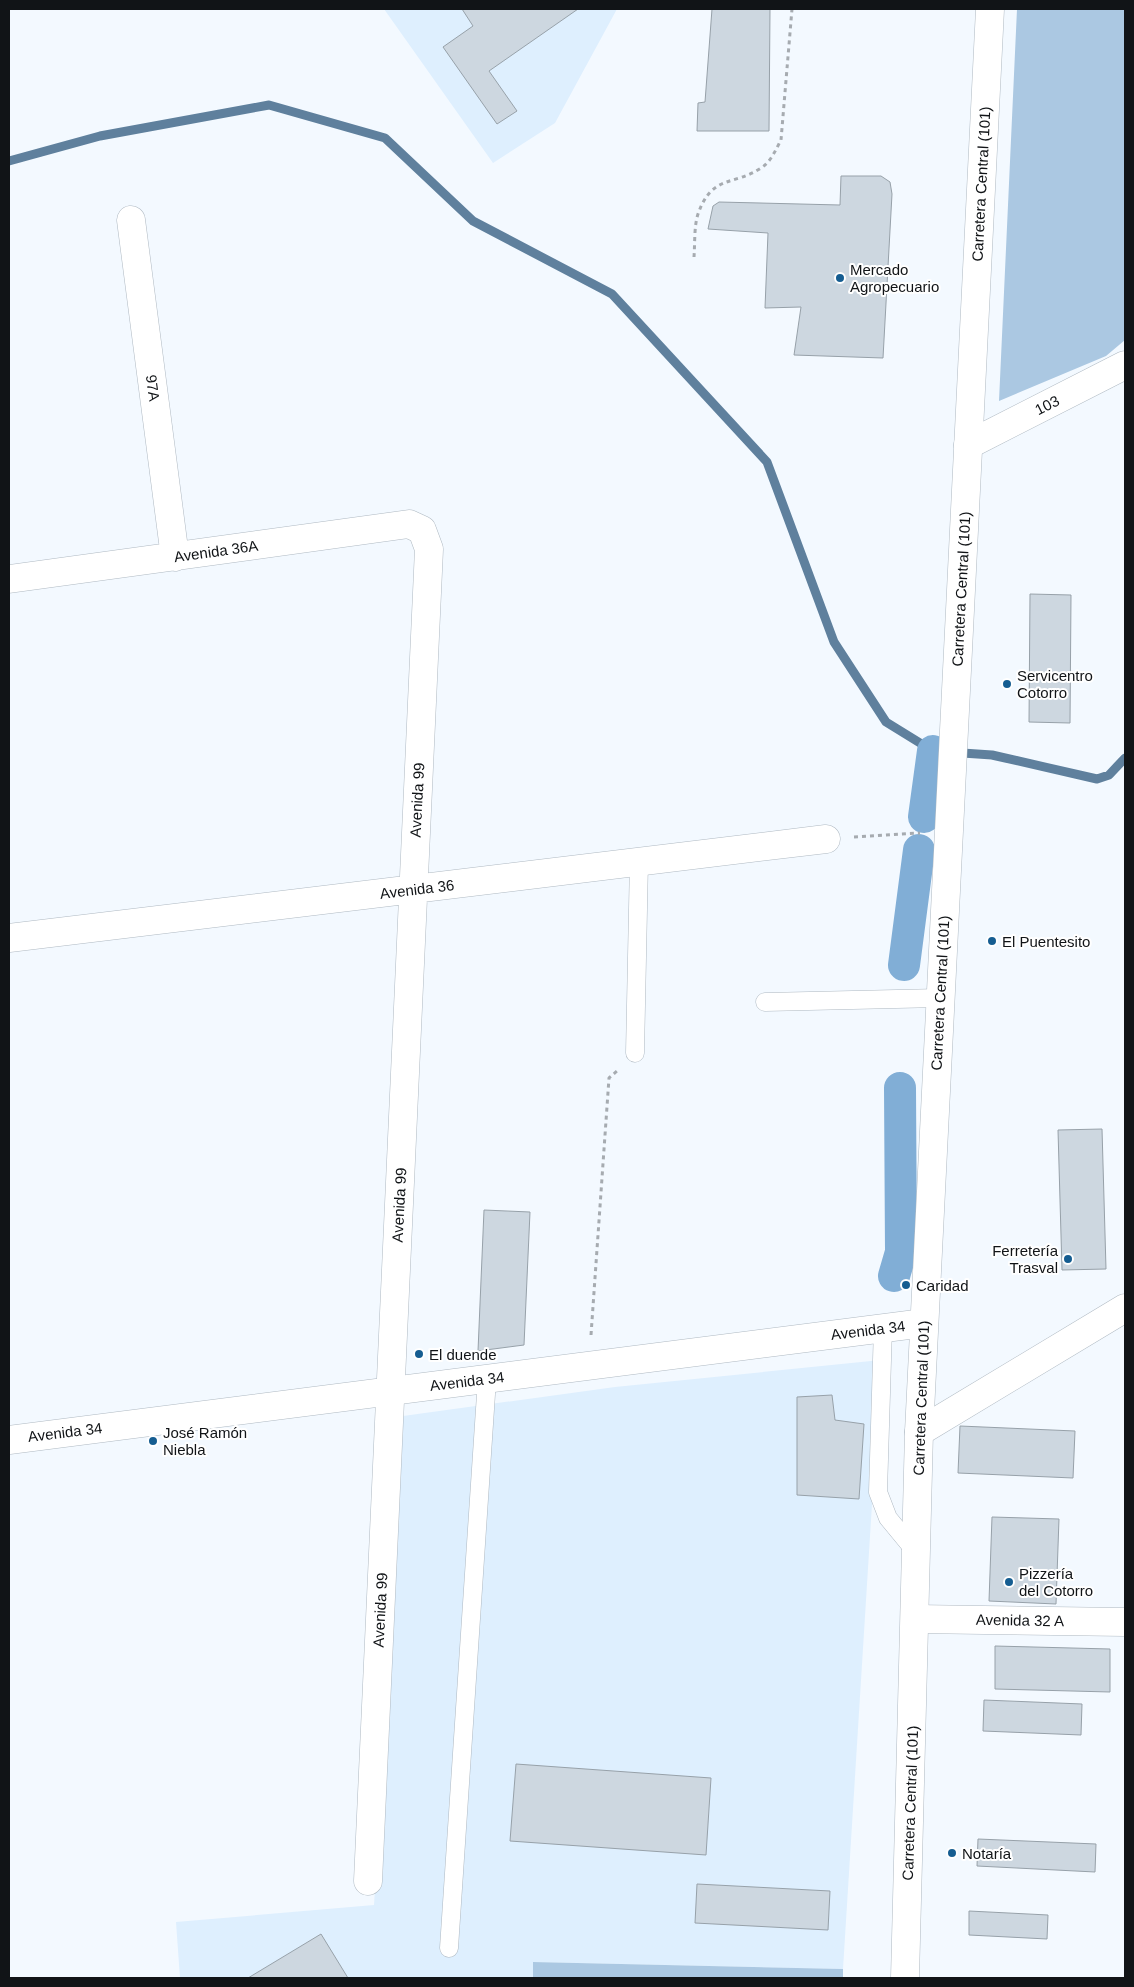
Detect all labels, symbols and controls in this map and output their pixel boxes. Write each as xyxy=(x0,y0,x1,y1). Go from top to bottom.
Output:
street label: Carretera Central (101) xyxy=(968,106,994,262)
place label: Mercado Agropecuario xyxy=(850,261,939,295)
marker: Mercado Agropecuario xyxy=(834,272,846,284)
street label: 97A xyxy=(143,374,163,402)
street label: 103 xyxy=(1032,392,1062,418)
street label: Carretera Central (101) xyxy=(948,511,974,667)
street label: Avenida 36A xyxy=(173,537,259,565)
place label: Servicentro Cotorro xyxy=(1017,667,1093,701)
marker: Servicentro Cotorro xyxy=(1001,678,1013,690)
street label: Avenida 99 xyxy=(407,762,427,838)
street label: Avenida 36 xyxy=(379,876,455,902)
street label: Carretera Central (101) xyxy=(927,915,953,1071)
place label: El Puentesito xyxy=(1002,933,1090,950)
marker: El Puentesito xyxy=(986,935,998,947)
street label: Avenida 99 xyxy=(389,1167,409,1243)
place label: Ferretería Trasval xyxy=(992,1242,1059,1276)
marker: Ferretería Trasval xyxy=(1062,1253,1074,1265)
place label: Caridad xyxy=(916,1277,969,1294)
marker: Caridad xyxy=(900,1279,912,1291)
street label: Avenida 34 xyxy=(830,1317,906,1343)
street label: Carretera Central (101) xyxy=(910,1320,932,1476)
place label: El duende xyxy=(429,1346,497,1363)
marker: El duende xyxy=(413,1348,425,1360)
street label: Avenida 34 xyxy=(429,1368,505,1394)
street label: Avenida 34 xyxy=(27,1419,103,1445)
place label: José Ramón Niebla xyxy=(163,1424,247,1458)
marker: José Ramón Niebla xyxy=(147,1435,159,1447)
place label: Pizzería del Cotorro xyxy=(1019,1565,1093,1599)
street label: Avenida 99 xyxy=(370,1572,390,1648)
marker: Pizzería del Cotorro xyxy=(1003,1576,1015,1588)
street label: Avenida 32 A xyxy=(976,1611,1064,1629)
street label: Carretera Central (101) xyxy=(899,1725,921,1881)
place label: Notaría xyxy=(962,1845,1012,1862)
marker: Notaría xyxy=(946,1847,958,1859)

